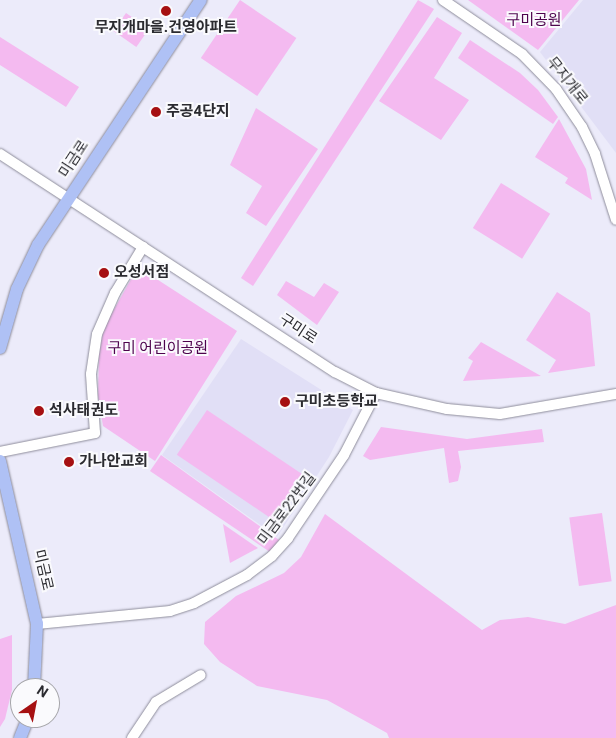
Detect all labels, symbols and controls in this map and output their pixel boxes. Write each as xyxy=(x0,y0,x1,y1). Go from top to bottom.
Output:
marker: 무지개마을.건영아파트 xyxy=(160,5,172,17)
park label: 구미공원 xyxy=(506,12,562,30)
place label: 무지개마을.건영아파트 xyxy=(95,19,237,37)
street label: 무지개로 xyxy=(543,54,591,108)
place label: 주공4단지 xyxy=(166,103,230,121)
marker: 주공4단지 xyxy=(150,106,162,118)
street label: 미금로 xyxy=(55,137,93,181)
place label: 오성서점 xyxy=(114,264,169,282)
marker: 오성서점 xyxy=(98,267,110,279)
street label: 구미로 xyxy=(276,310,320,348)
park label: 구미 어린이공원 xyxy=(108,340,208,358)
place label: 구미초등학교 xyxy=(295,393,378,411)
marker: 구미초등학교 xyxy=(279,396,291,408)
place label: 석사태권도 xyxy=(49,402,118,420)
marker: 석사태권도 xyxy=(33,405,45,417)
place label: 가나안교회 xyxy=(79,453,148,471)
marker: 가나안교회 xyxy=(63,456,75,468)
street label: 미금로22번길 xyxy=(254,469,320,549)
street label: 미금로 xyxy=(30,548,56,592)
north arrow xyxy=(10,678,60,728)
text: N xyxy=(34,682,51,701)

